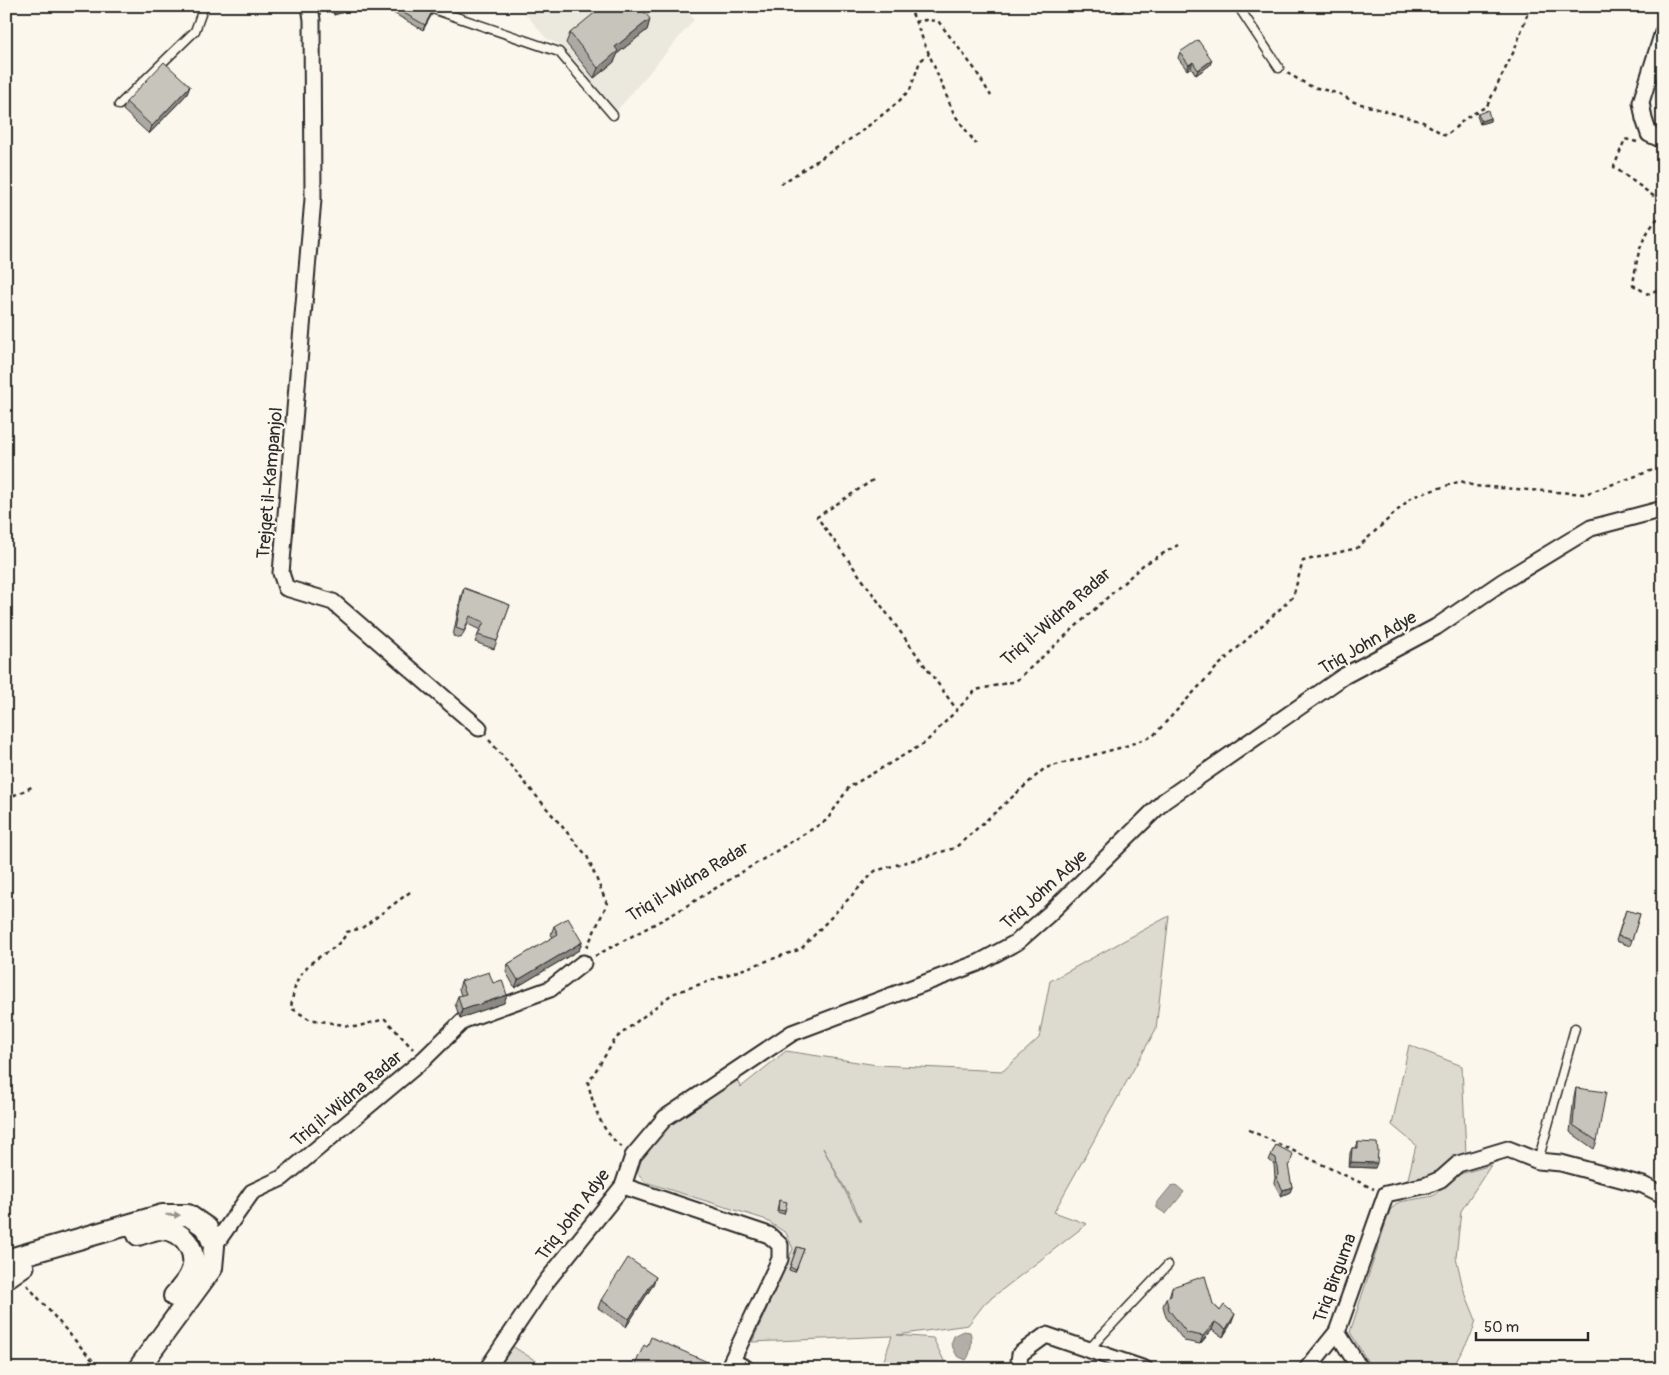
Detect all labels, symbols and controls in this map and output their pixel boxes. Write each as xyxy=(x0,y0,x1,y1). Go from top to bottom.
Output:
street label: Trejqet il-Kampanjol xyxy=(252,406,288,560)
street label: Triq il-Widna Radar xyxy=(996,562,1116,671)
street label: Triq John Adye xyxy=(1315,606,1421,680)
street label: Triq il-Widna Radar xyxy=(623,836,754,928)
street label: Triq John Adye xyxy=(996,845,1092,935)
street label: Triq il-Widna Radar xyxy=(286,1045,408,1152)
street label: Triq John Adye xyxy=(531,1164,615,1265)
one-way arrow xyxy=(165,1211,181,1219)
street label: Triq Birguma xyxy=(1308,1230,1362,1326)
scale bar xyxy=(1476,1310,1589,1342)
text: 50 m xyxy=(1484,1318,1519,1337)

